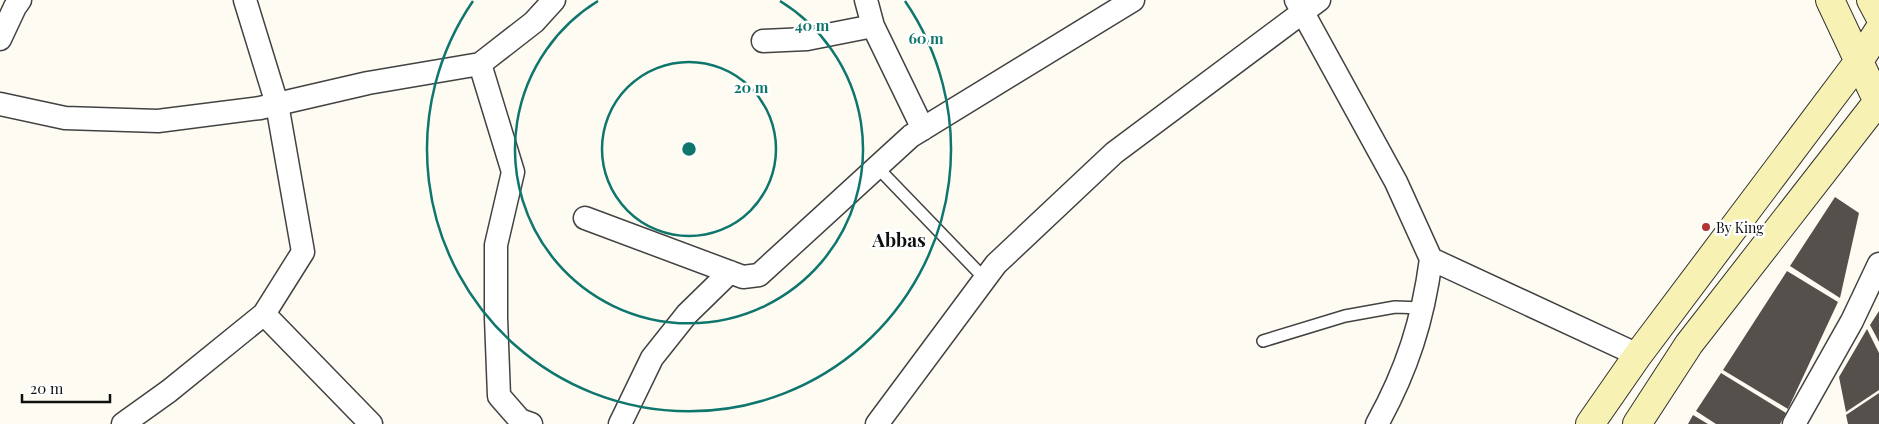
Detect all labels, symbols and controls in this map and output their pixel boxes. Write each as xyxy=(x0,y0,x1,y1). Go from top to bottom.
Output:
text: 40 m xyxy=(795,15,830,35)
text: 60 m xyxy=(908,28,944,48)
text: 20 m xyxy=(734,77,769,97)
centre of rings xyxy=(680,140,698,158)
place label: By King xyxy=(1716,218,1764,237)
marker: By King xyxy=(1700,221,1712,233)
district label: Abbas xyxy=(871,226,926,252)
scale bar xyxy=(22,372,110,404)
text: 20 m xyxy=(30,378,64,398)

